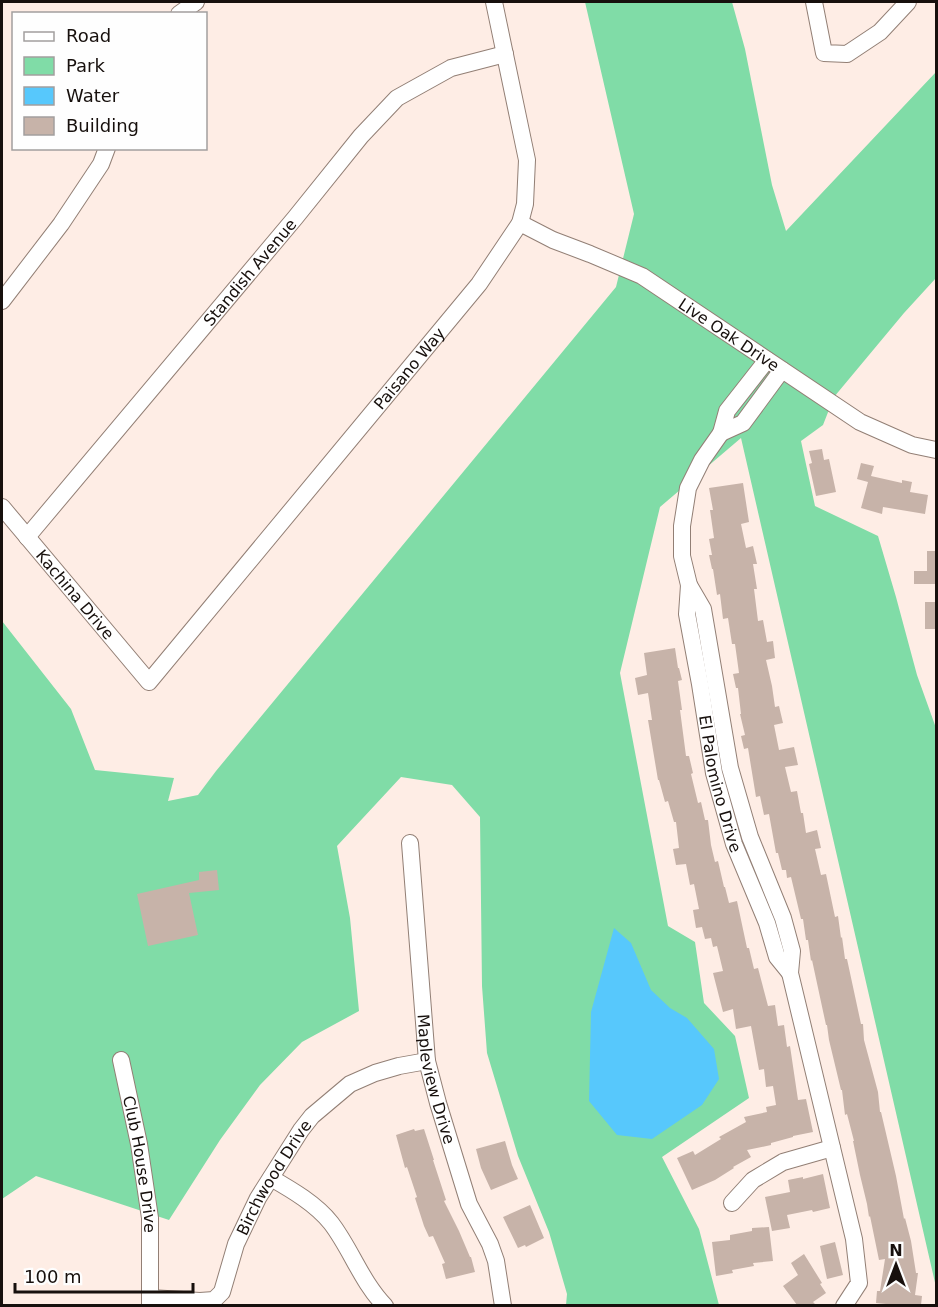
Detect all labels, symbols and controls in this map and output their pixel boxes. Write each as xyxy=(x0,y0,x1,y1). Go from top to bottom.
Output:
legend xyxy=(12,12,207,150)
text: Road xyxy=(66,25,111,46)
text: Park xyxy=(66,55,105,76)
text: Water xyxy=(66,85,120,106)
text: Building xyxy=(66,115,139,136)
street label: Standish Avenue xyxy=(200,215,300,330)
street label: Live Oak Drive xyxy=(675,294,783,375)
street label: Paisano Way xyxy=(370,324,449,413)
street label: Kachina Drive xyxy=(32,546,118,643)
street label: El Palomino Drive xyxy=(695,714,745,855)
street label: Mapleview Drive xyxy=(413,1013,459,1146)
street label: Club House Drive xyxy=(119,1094,159,1233)
street label: Birchwood Drive xyxy=(233,1116,315,1238)
north arrow xyxy=(866,1235,926,1295)
text: N xyxy=(889,1241,903,1260)
scale bar xyxy=(15,1256,194,1294)
text: 100 m xyxy=(24,1266,82,1287)

